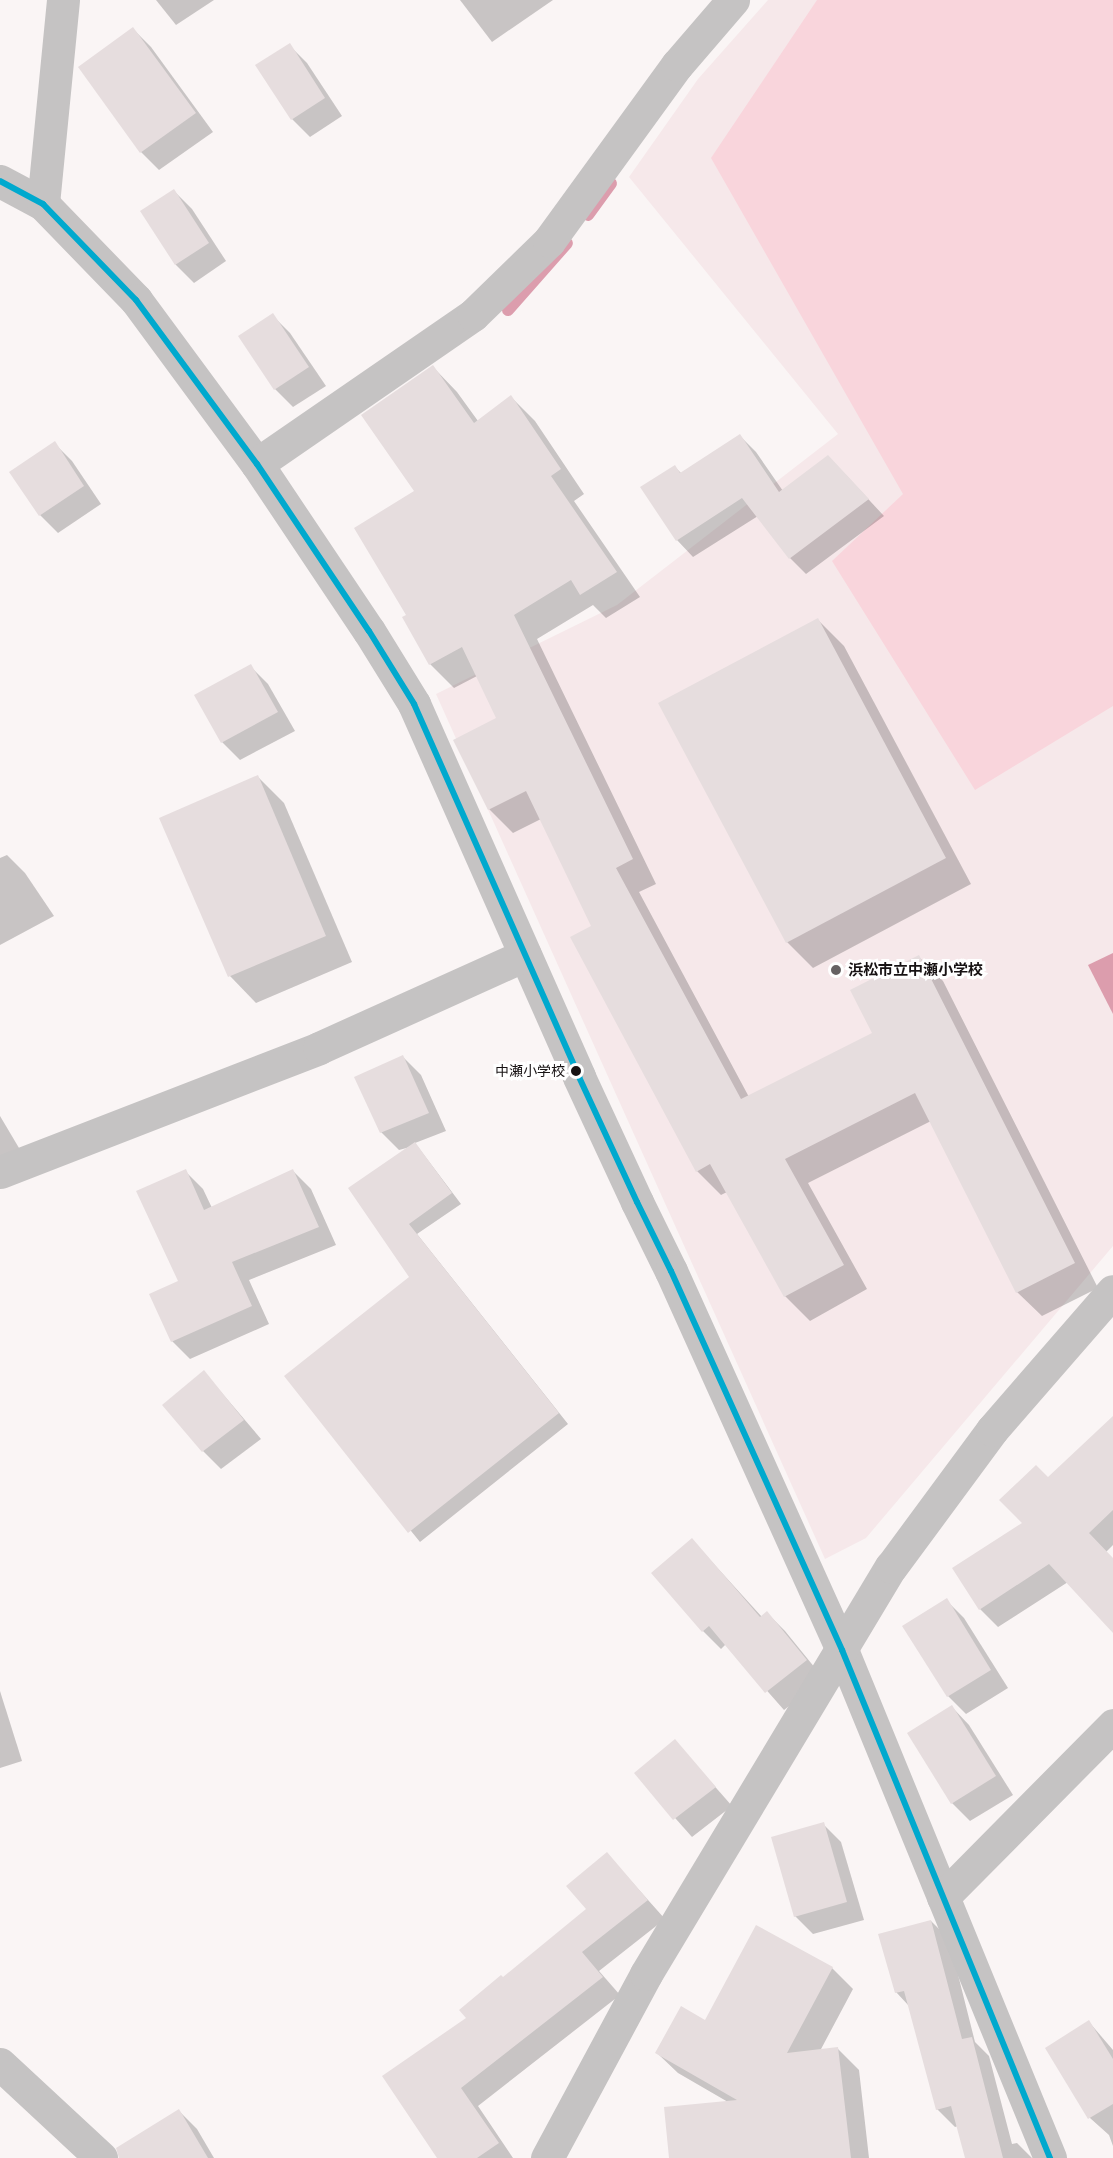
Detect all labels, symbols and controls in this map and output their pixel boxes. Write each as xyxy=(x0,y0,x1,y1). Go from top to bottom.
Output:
place label: 浜松市立中瀬小学校 xyxy=(848,961,983,979)
marker: 浜松市立中瀬小学校 xyxy=(829,963,843,977)
place label: 中瀬小学校 xyxy=(495,1063,565,1079)
marker: 中瀬小学校 xyxy=(570,1065,582,1077)

